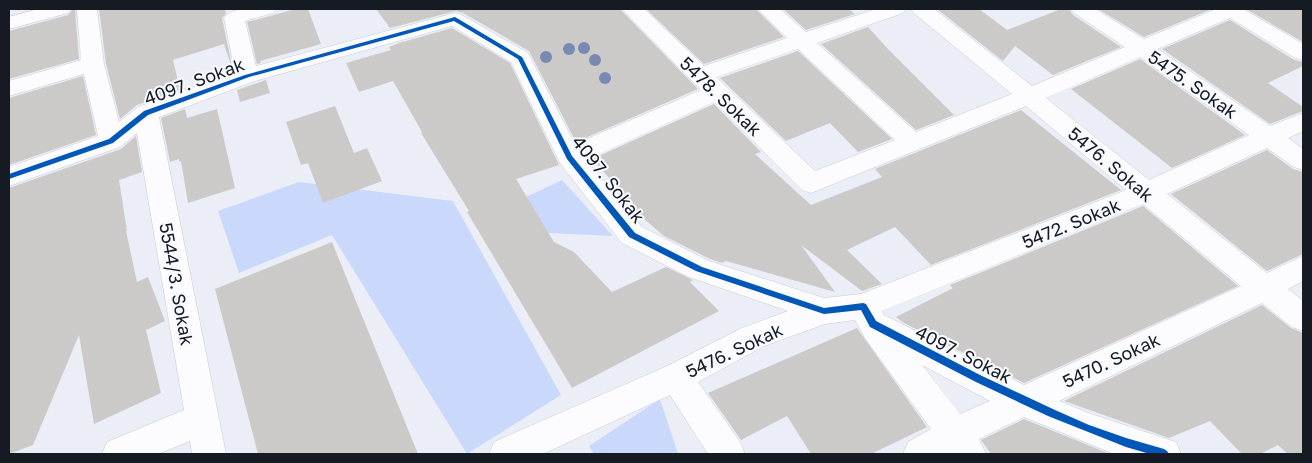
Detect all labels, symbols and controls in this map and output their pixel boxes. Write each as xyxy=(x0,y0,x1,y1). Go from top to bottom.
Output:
street label: 5475. Sokak xyxy=(1144,45,1242,123)
street label: 5478. Sokak xyxy=(676,52,766,140)
street label: 4097. Sokak xyxy=(141,53,247,109)
street label: 5476. Sokak xyxy=(1064,122,1158,206)
street label: 4097. Sokak xyxy=(568,131,650,227)
street label: 5472. Sokak xyxy=(1019,193,1123,253)
street label: 5544/3. Sokak xyxy=(155,221,199,347)
street label: 5476. Sokak xyxy=(682,318,786,382)
street label: 4097. Sokak xyxy=(912,320,1016,388)
street label: 5470. Sokak xyxy=(1059,328,1163,392)

